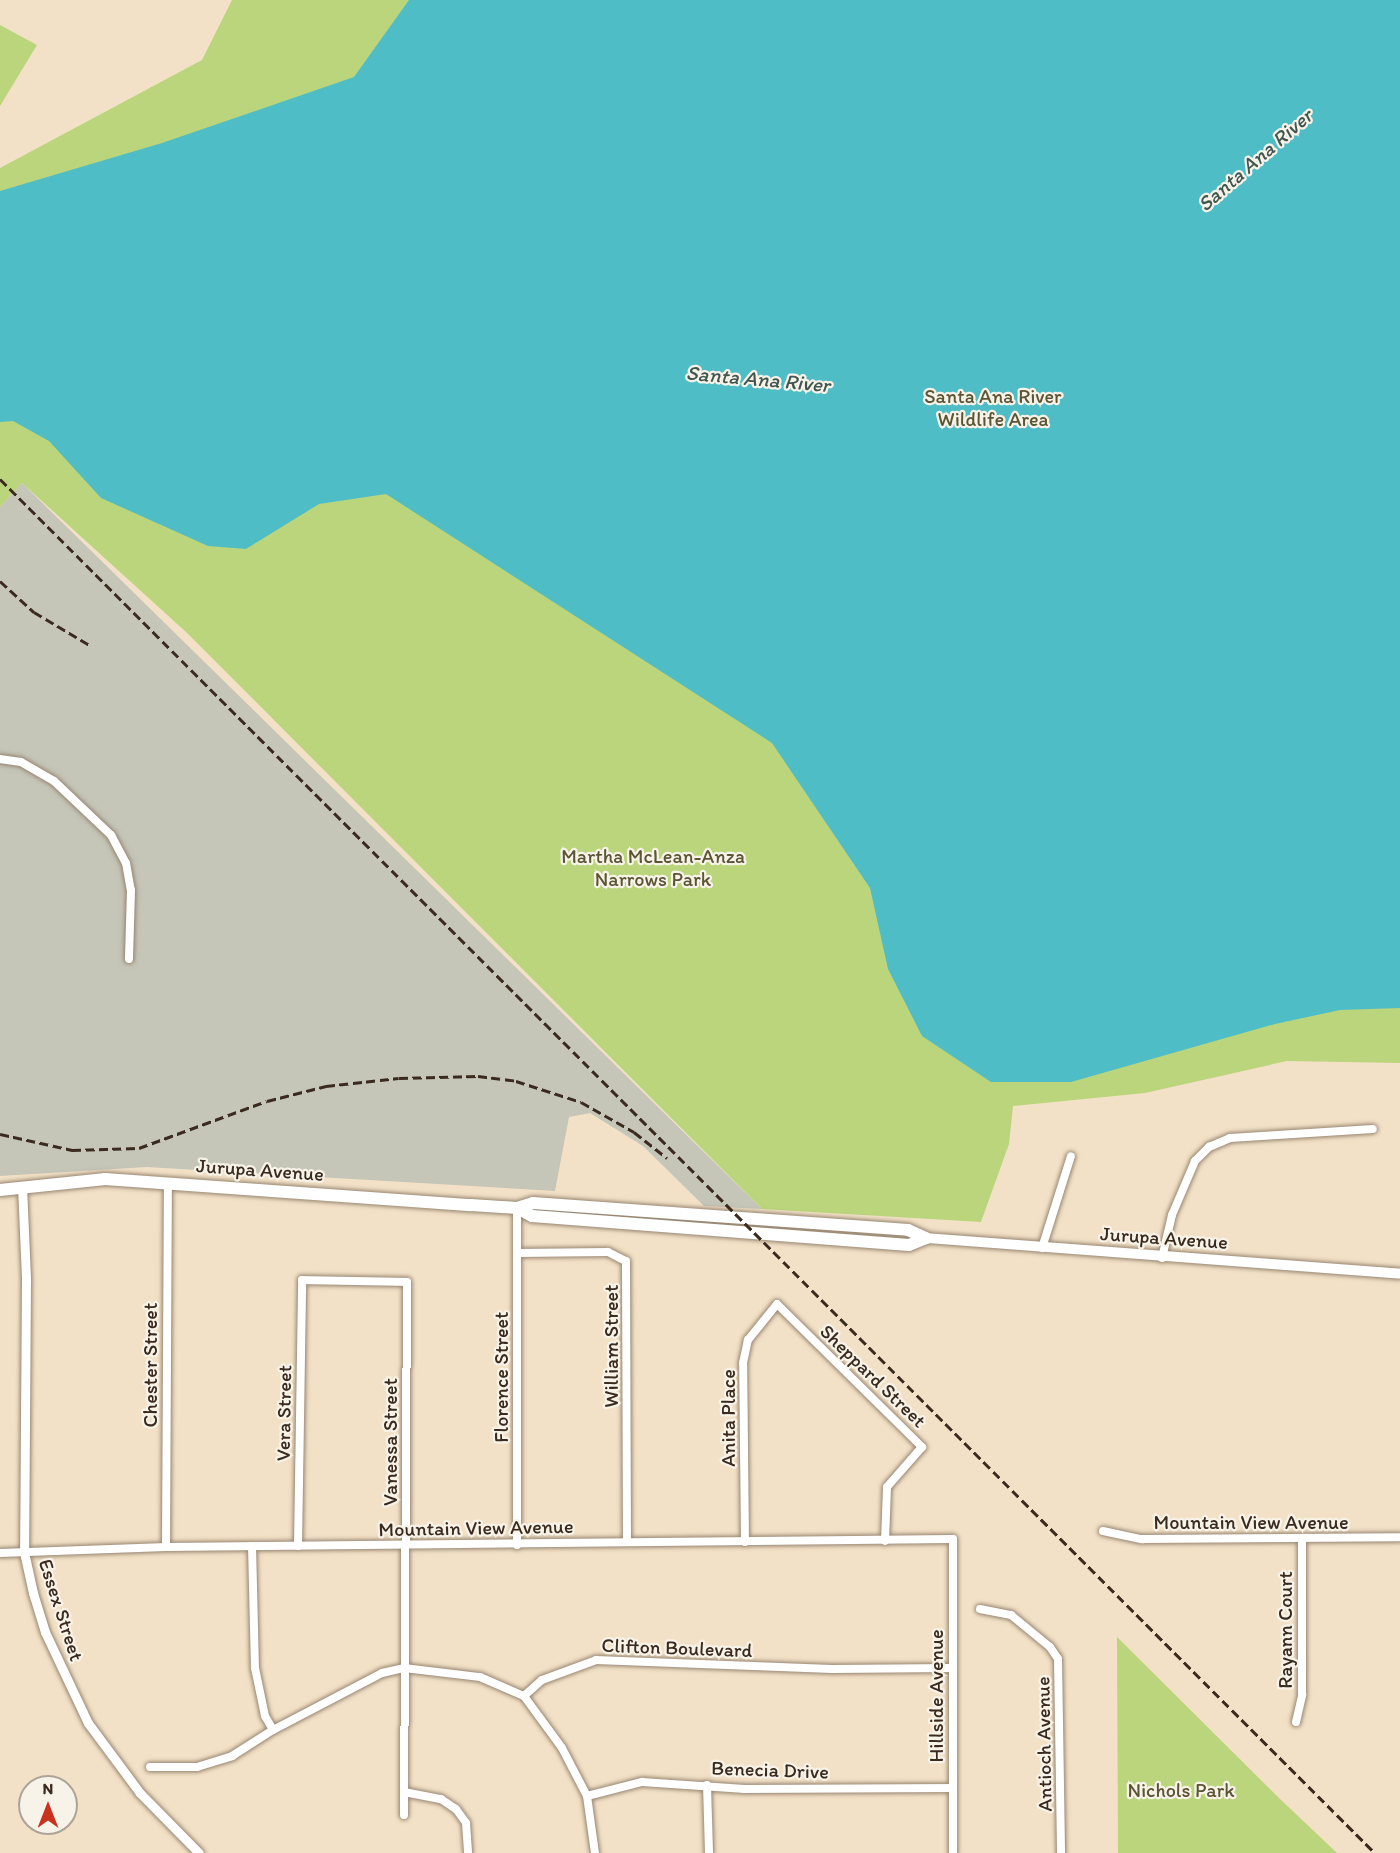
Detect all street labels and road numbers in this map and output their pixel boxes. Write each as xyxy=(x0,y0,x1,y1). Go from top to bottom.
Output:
street label: Jurupa Avenue xyxy=(196,1154,324,1186)
street label: Jurupa Avenue xyxy=(1100,1222,1228,1254)
street label: William Street xyxy=(599,1284,623,1408)
street label: Chester Street xyxy=(138,1303,162,1427)
street label: Florence Street xyxy=(489,1312,513,1442)
street label: Sheppard Street xyxy=(815,1319,931,1433)
street label: Vera Street xyxy=(271,1365,297,1461)
street label: Anita Place xyxy=(716,1369,740,1467)
street label: Vanessa Street xyxy=(378,1378,402,1506)
street label: Mountain View Avenue xyxy=(1154,1510,1348,1534)
street label: Mountain View Avenue xyxy=(379,1514,573,1542)
street label: Essex Street xyxy=(33,1556,89,1664)
street label: Rayann Court xyxy=(1273,1571,1297,1689)
street label: Hillside Avenue xyxy=(924,1630,948,1762)
street label: Clifton Boulevard xyxy=(601,1633,753,1663)
street label: Antioch Avenue xyxy=(1031,1677,1057,1811)
street label: Benecia Drive xyxy=(711,1756,829,1784)

